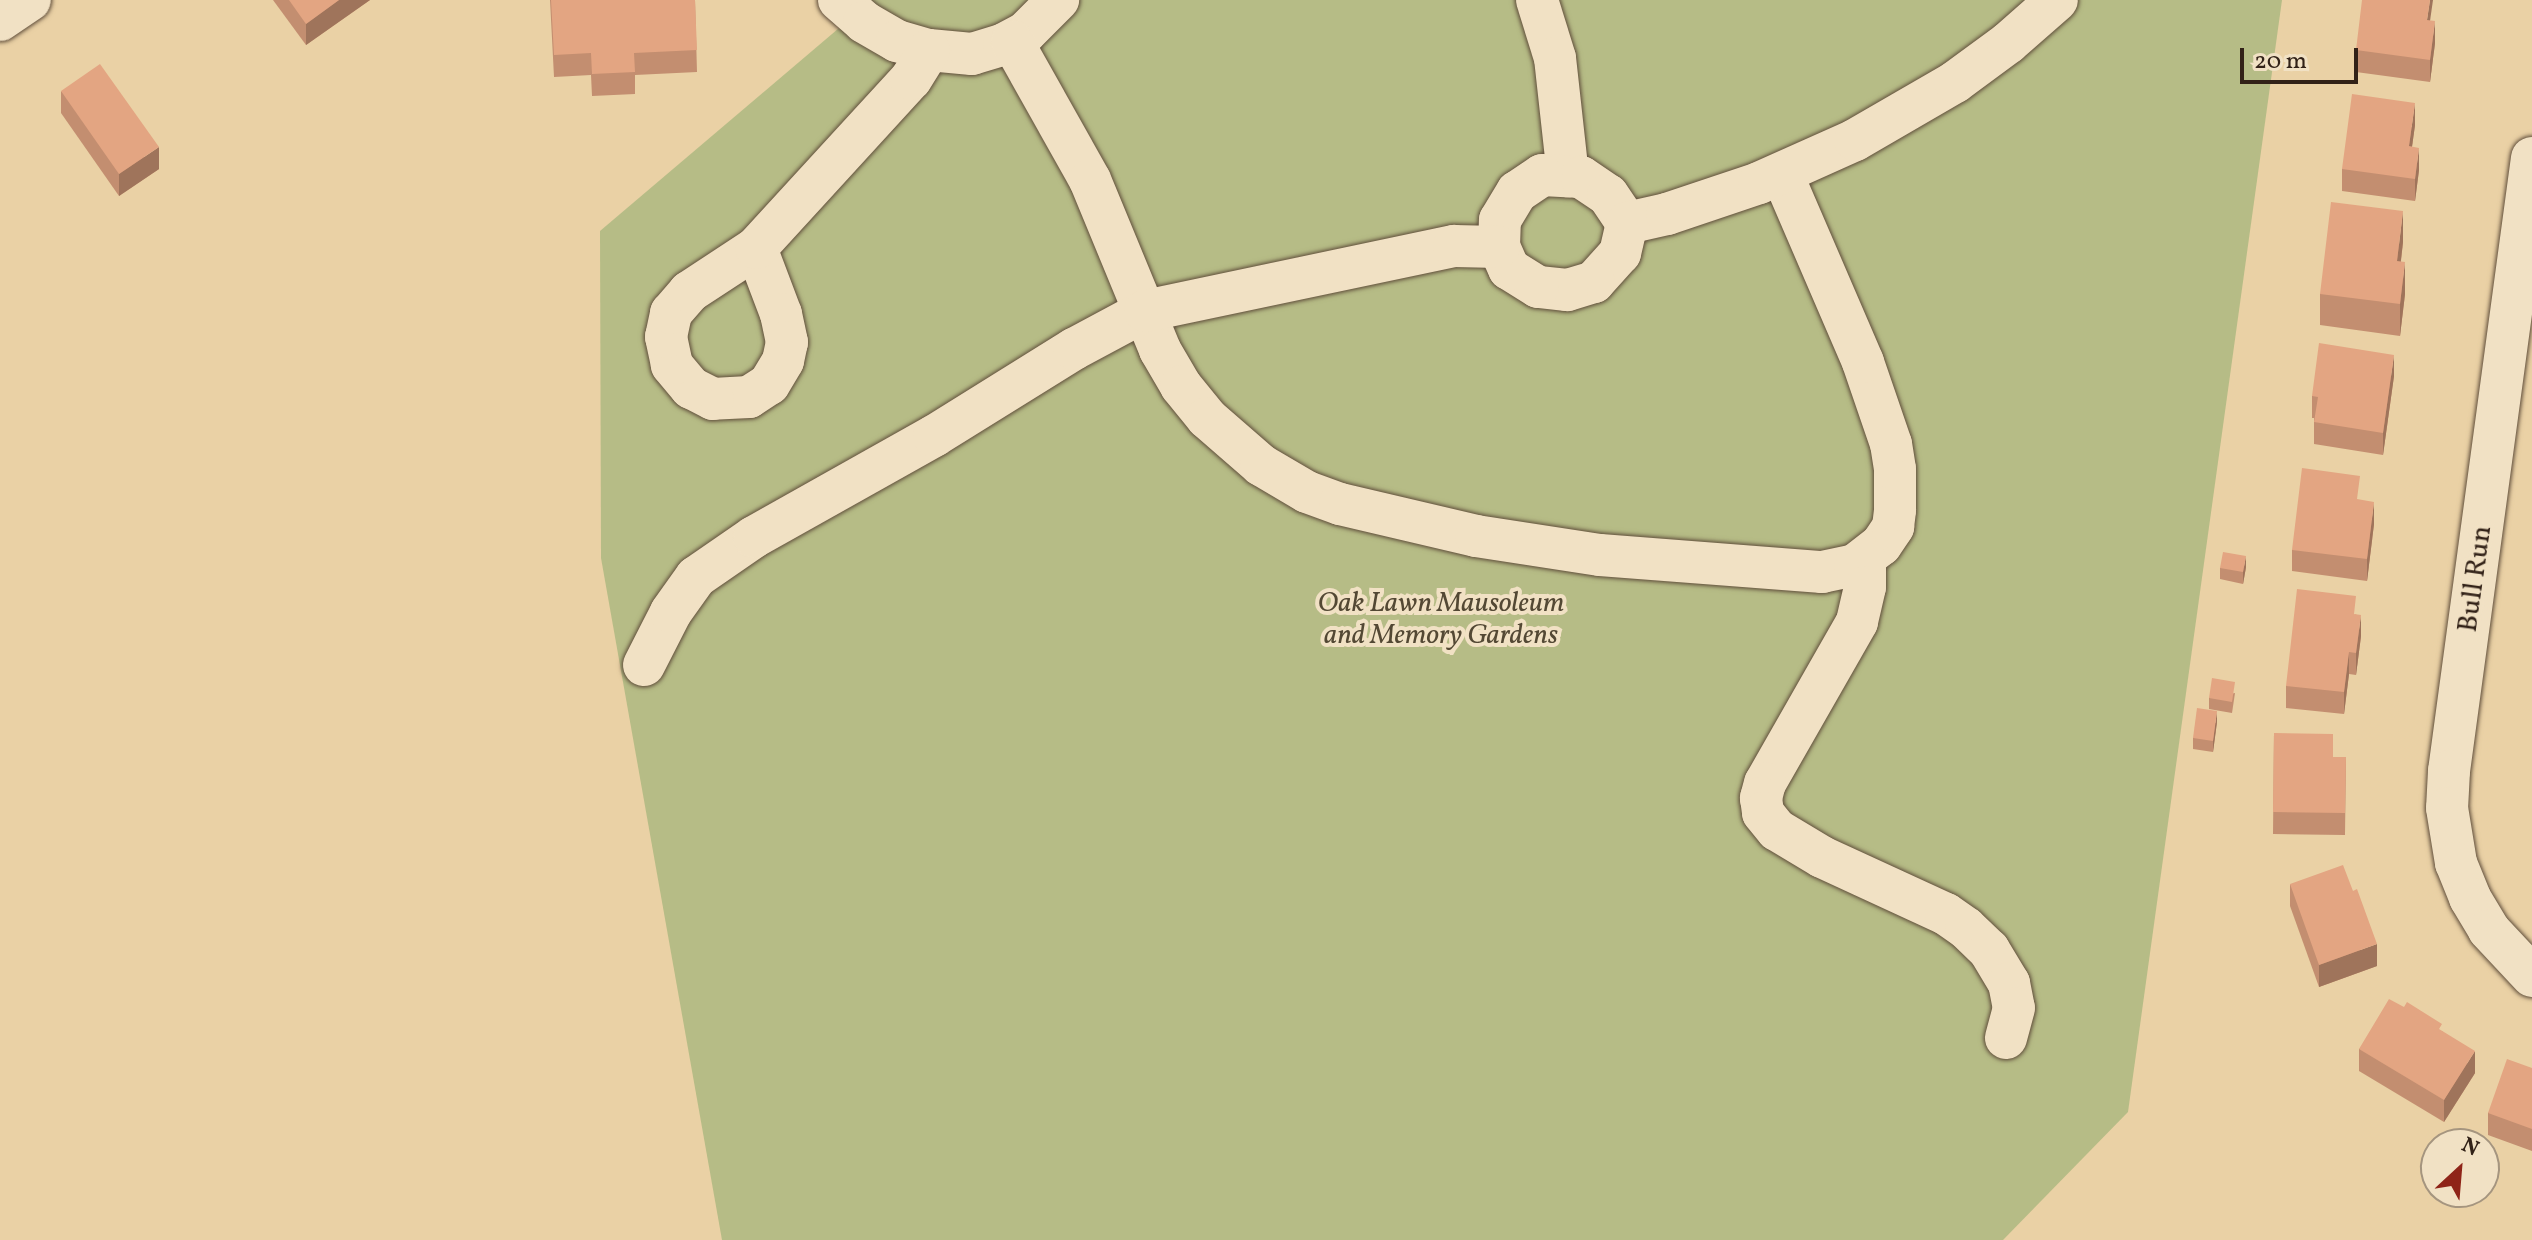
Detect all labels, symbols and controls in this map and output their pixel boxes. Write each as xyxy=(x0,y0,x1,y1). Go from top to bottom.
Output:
scale bar xyxy=(2244,32,2362,82)
text: 20 m xyxy=(2254,45,2307,79)
street label: Bull Run xyxy=(2452,524,2500,634)
park label: Oak Lawn Mausoleum and Memory Gardens xyxy=(1318,587,1564,653)
north arrow xyxy=(2420,1128,2500,1208)
text: N xyxy=(2456,1130,2484,1165)

